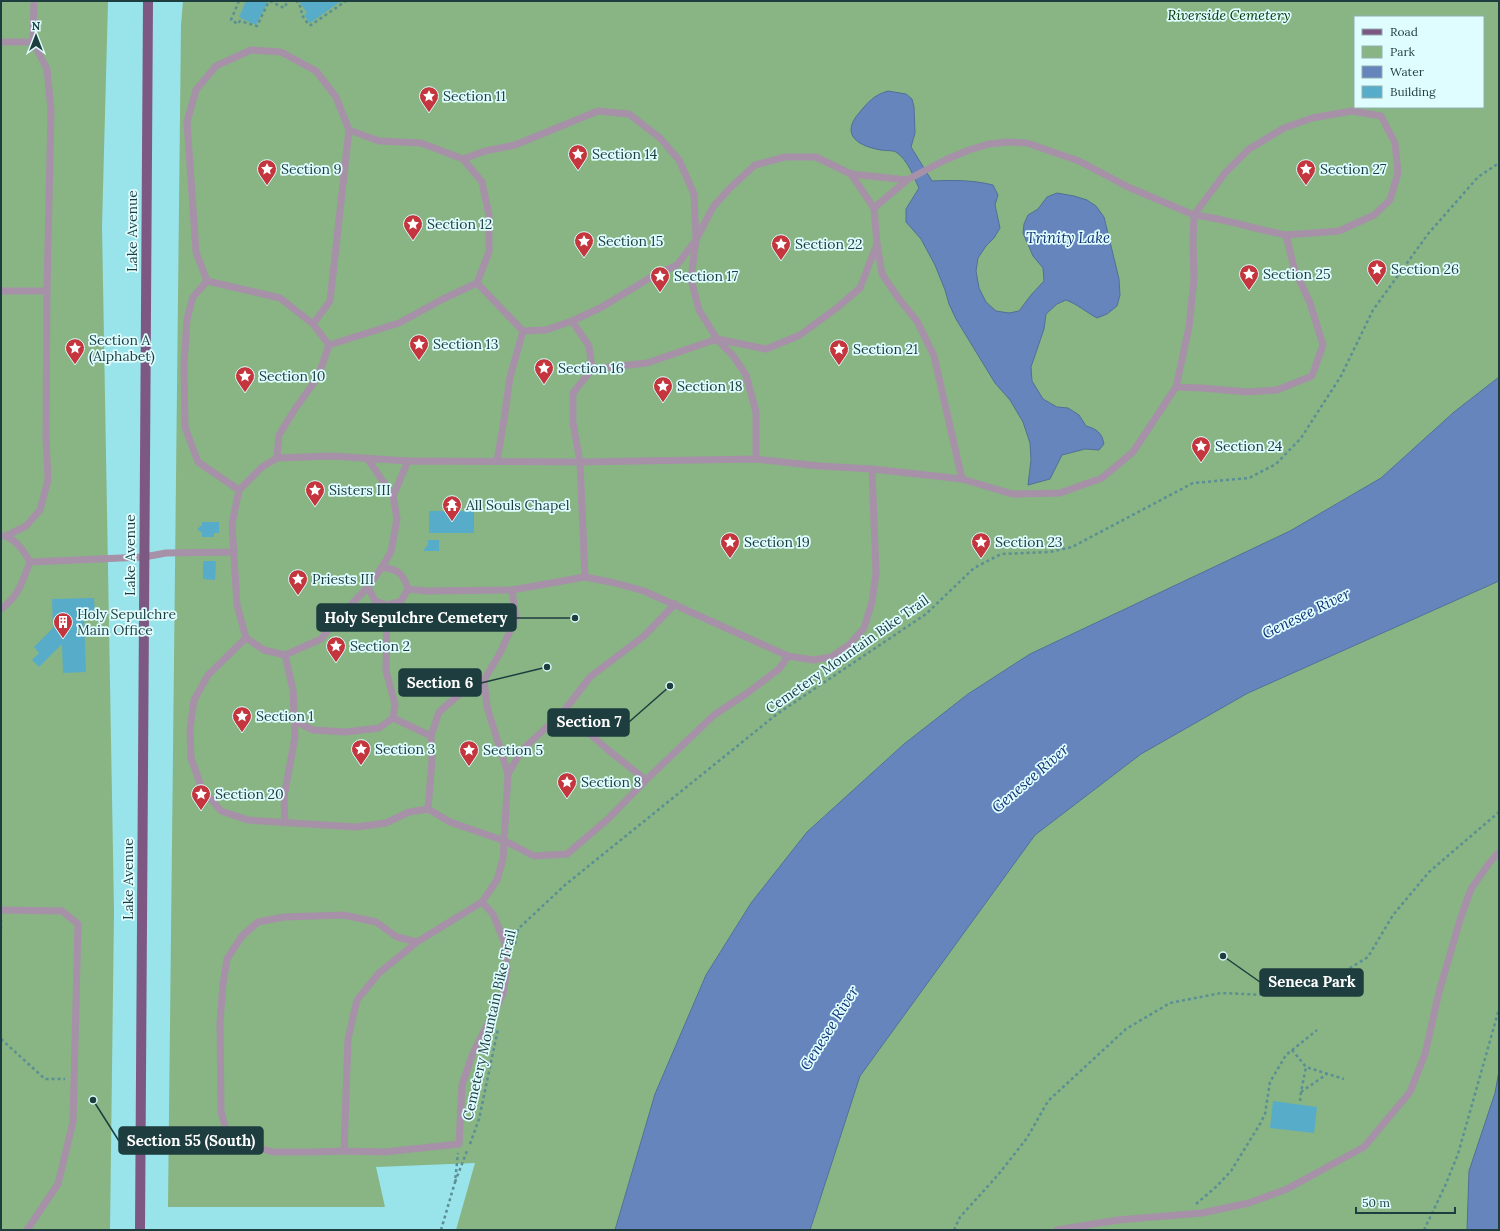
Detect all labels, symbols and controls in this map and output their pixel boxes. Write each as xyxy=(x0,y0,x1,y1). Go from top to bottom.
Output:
park label: Riverside Cemetery xyxy=(1167,6,1291,24)
north arrow xyxy=(16,16,56,56)
legend xyxy=(1354,16,1484,108)
text: N xyxy=(32,19,41,33)
text: Road xyxy=(1390,24,1418,39)
text: Park xyxy=(1390,44,1416,59)
text: Water xyxy=(1390,64,1425,79)
text: Building xyxy=(1390,84,1436,99)
place icon: Section 11 xyxy=(418,85,440,113)
place label: Section 11 xyxy=(443,87,506,105)
place icon: Section 14 xyxy=(567,143,589,171)
place label: Section 14 xyxy=(592,145,658,163)
place icon: Section 9 xyxy=(256,158,278,186)
place icon: Section 27 xyxy=(1295,158,1317,186)
place label: Section 9 xyxy=(281,160,342,178)
place label: Section 27 xyxy=(1320,160,1387,178)
street label: Lake Avenue xyxy=(123,190,141,272)
place icon: Section 12 xyxy=(402,213,424,241)
place label: Section 12 xyxy=(427,215,492,233)
water label: Trinity Lake xyxy=(1026,228,1110,247)
place icon: Section 15 xyxy=(573,230,595,258)
place label: Section 15 xyxy=(598,232,663,250)
place icon: Section 22 xyxy=(770,233,792,261)
place label: Section 22 xyxy=(795,235,863,253)
place icon: Section 26 xyxy=(1366,258,1388,286)
place label: Section 26 xyxy=(1391,260,1459,278)
place icon: Section 25 xyxy=(1238,263,1260,291)
place icon: Section 17 xyxy=(649,265,671,293)
place label: Section 25 xyxy=(1263,265,1331,283)
place label: Section 17 xyxy=(674,267,739,285)
place label: Section A (Alphabet) xyxy=(89,331,155,365)
place icon: Section 13 xyxy=(408,333,430,361)
place label: Section 13 xyxy=(433,335,499,353)
place icon: Section A (Alphabet) xyxy=(64,337,86,365)
place icon: Section 21 xyxy=(828,338,850,366)
place label: Section 21 xyxy=(853,340,918,358)
place icon: Section 16 xyxy=(533,357,555,385)
place label: Section 16 xyxy=(558,359,624,377)
place icon: Section 10 xyxy=(234,365,256,393)
place label: Section 10 xyxy=(259,367,325,385)
place icon: Section 18 xyxy=(652,375,674,403)
place label: Section 18 xyxy=(677,377,743,395)
place icon: Section 24 xyxy=(1190,435,1212,463)
place label: Section 24 xyxy=(1215,437,1283,455)
place icon: Sisters III xyxy=(304,479,326,507)
place label: Sisters III xyxy=(329,481,391,499)
temple icon: All Souls Chapel xyxy=(441,494,463,522)
place label: All Souls Chapel xyxy=(465,496,570,514)
street label: Lake Avenue xyxy=(121,514,139,596)
place icon: Section 19 xyxy=(719,531,741,559)
place icon: Section 23 xyxy=(970,531,992,559)
place label: Section 19 xyxy=(744,533,810,551)
place label: Section 23 xyxy=(995,533,1063,551)
place icon: Priests III xyxy=(287,568,309,596)
place label: Priests III xyxy=(312,570,374,588)
water label: Genesee River xyxy=(1259,583,1353,642)
street label: Cemetery Mountain Bike Trail xyxy=(762,591,932,717)
callout: Holy Sepulchre Cemetery xyxy=(317,604,516,631)
place label: Holy Sepulchre Main Office xyxy=(77,605,176,639)
text: Holy Sepulchre Cemetery xyxy=(324,608,508,627)
building icon: Holy Sepulchre Main Office xyxy=(52,611,74,639)
place icon: Section 2 xyxy=(325,635,347,663)
place label: Section 2 xyxy=(350,637,410,655)
callout: Section 6 xyxy=(399,669,481,696)
text: Section 6 xyxy=(407,673,473,692)
place icon: Section 1 xyxy=(231,705,253,733)
place label: Section 1 xyxy=(256,707,314,725)
callout: Section 7 xyxy=(548,709,629,736)
text: Section 7 xyxy=(557,712,621,731)
place icon: Section 3 xyxy=(350,738,372,766)
place icon: Section 5 xyxy=(458,739,480,767)
water label: Genesee River xyxy=(988,739,1072,817)
place label: Section 3 xyxy=(375,740,436,758)
place label: Section 5 xyxy=(483,741,543,759)
place icon: Section 8 xyxy=(556,771,578,799)
place label: Section 8 xyxy=(581,773,642,791)
place icon: Section 20 xyxy=(190,783,212,811)
place label: Section 20 xyxy=(215,785,284,803)
street label: Lake Avenue xyxy=(119,838,137,920)
street label: Cemetery Mountain Bike Trail xyxy=(458,928,520,1122)
callout: Seneca Park xyxy=(1260,969,1363,996)
text: Seneca Park xyxy=(1268,972,1356,991)
water label: Genesee River xyxy=(796,982,862,1074)
callout: Section 55 (South) xyxy=(119,1127,263,1154)
text: Section 55 (South) xyxy=(127,1131,256,1151)
scale bar xyxy=(1356,1189,1455,1215)
text: 50 m xyxy=(1362,1195,1390,1210)

